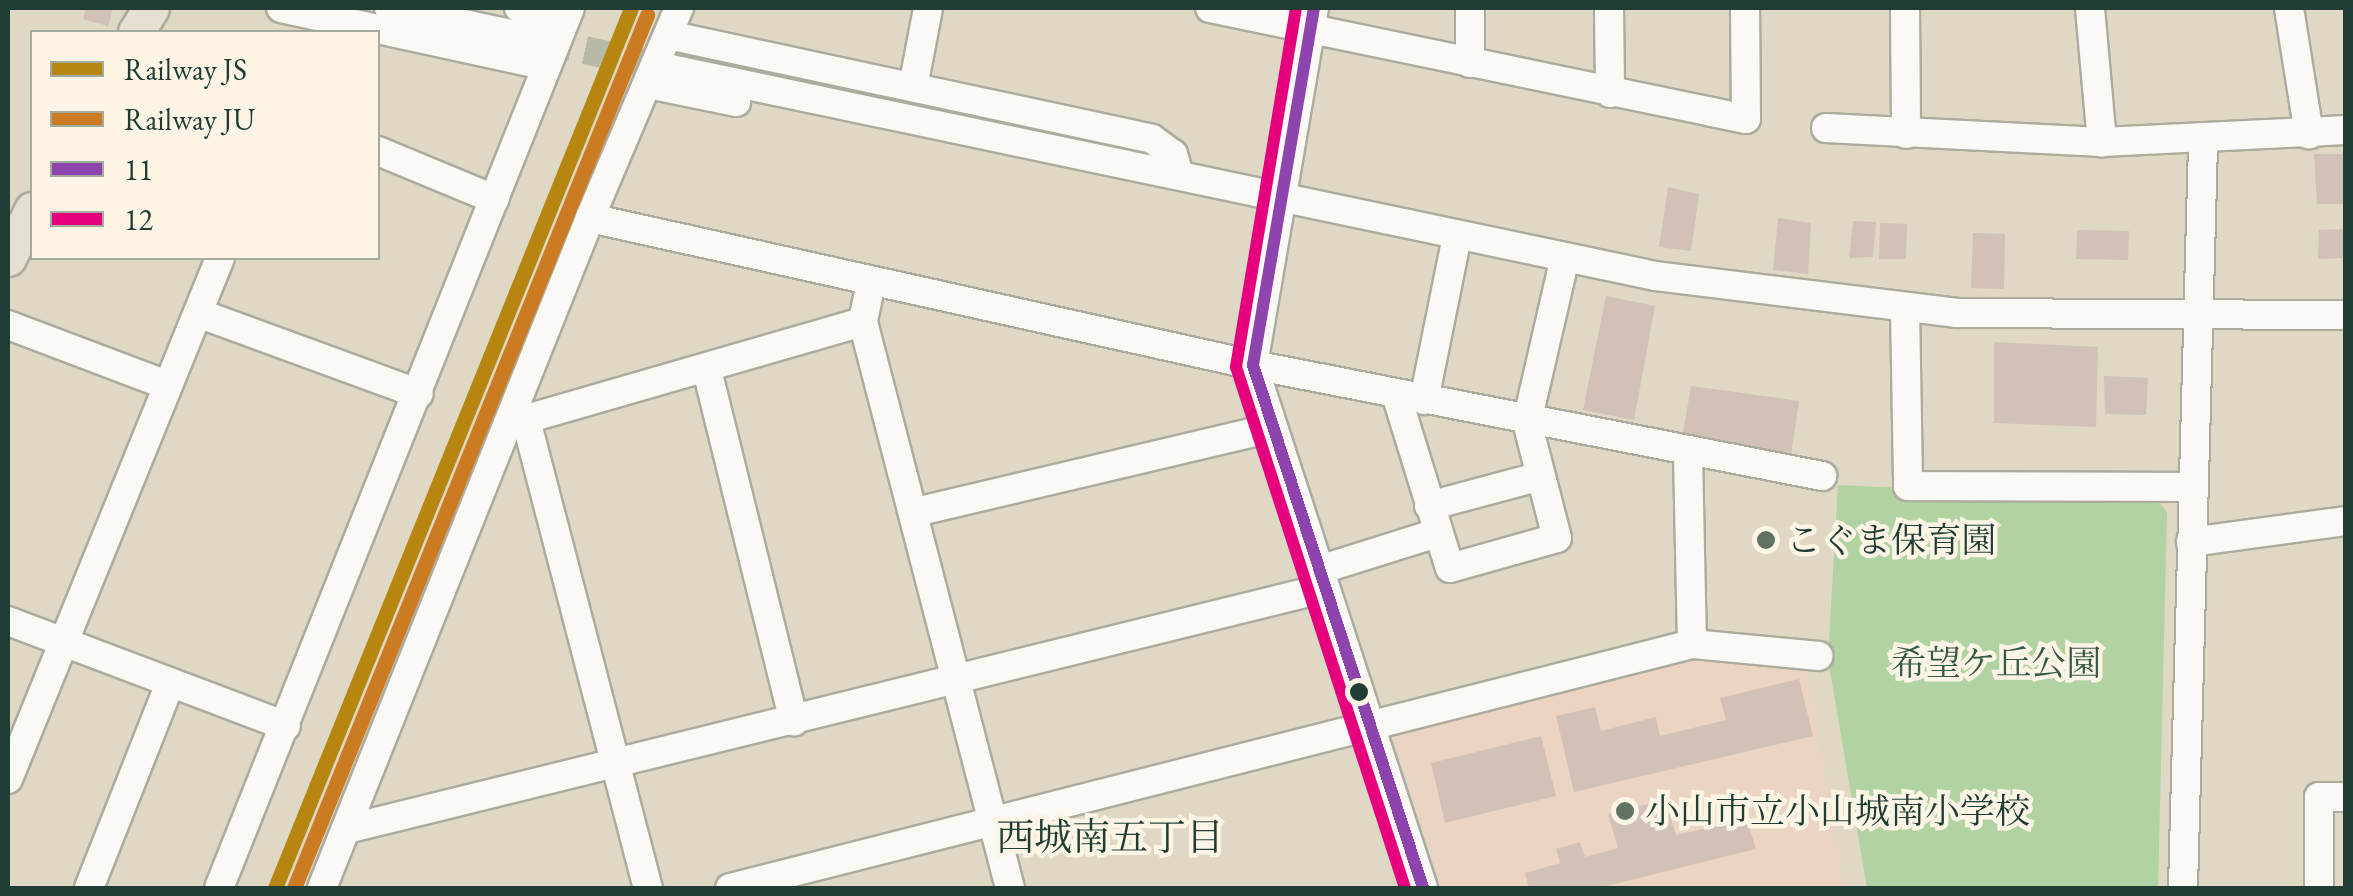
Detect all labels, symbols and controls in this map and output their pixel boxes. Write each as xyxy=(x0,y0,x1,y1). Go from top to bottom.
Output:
legend xyxy=(30,30,380,260)
text: Railway JS xyxy=(124,50,247,89)
text: Railway JU xyxy=(124,100,255,139)
text: 11 xyxy=(124,150,153,189)
text: 12 xyxy=(124,200,153,239)
place label: こぐま保育園 xyxy=(1786,519,1996,561)
marker: こぐま保育園 xyxy=(1755,529,1777,551)
park label: 希望ケ丘公園 xyxy=(1891,642,2101,684)
unlabelled marker xyxy=(1349,682,1369,702)
place label: 小山市立小山城南小学校 xyxy=(1645,790,2030,832)
marker: 小山市立小山城南小学校 xyxy=(1614,800,1636,822)
district label: 西城南五丁目 xyxy=(996,814,1224,860)

